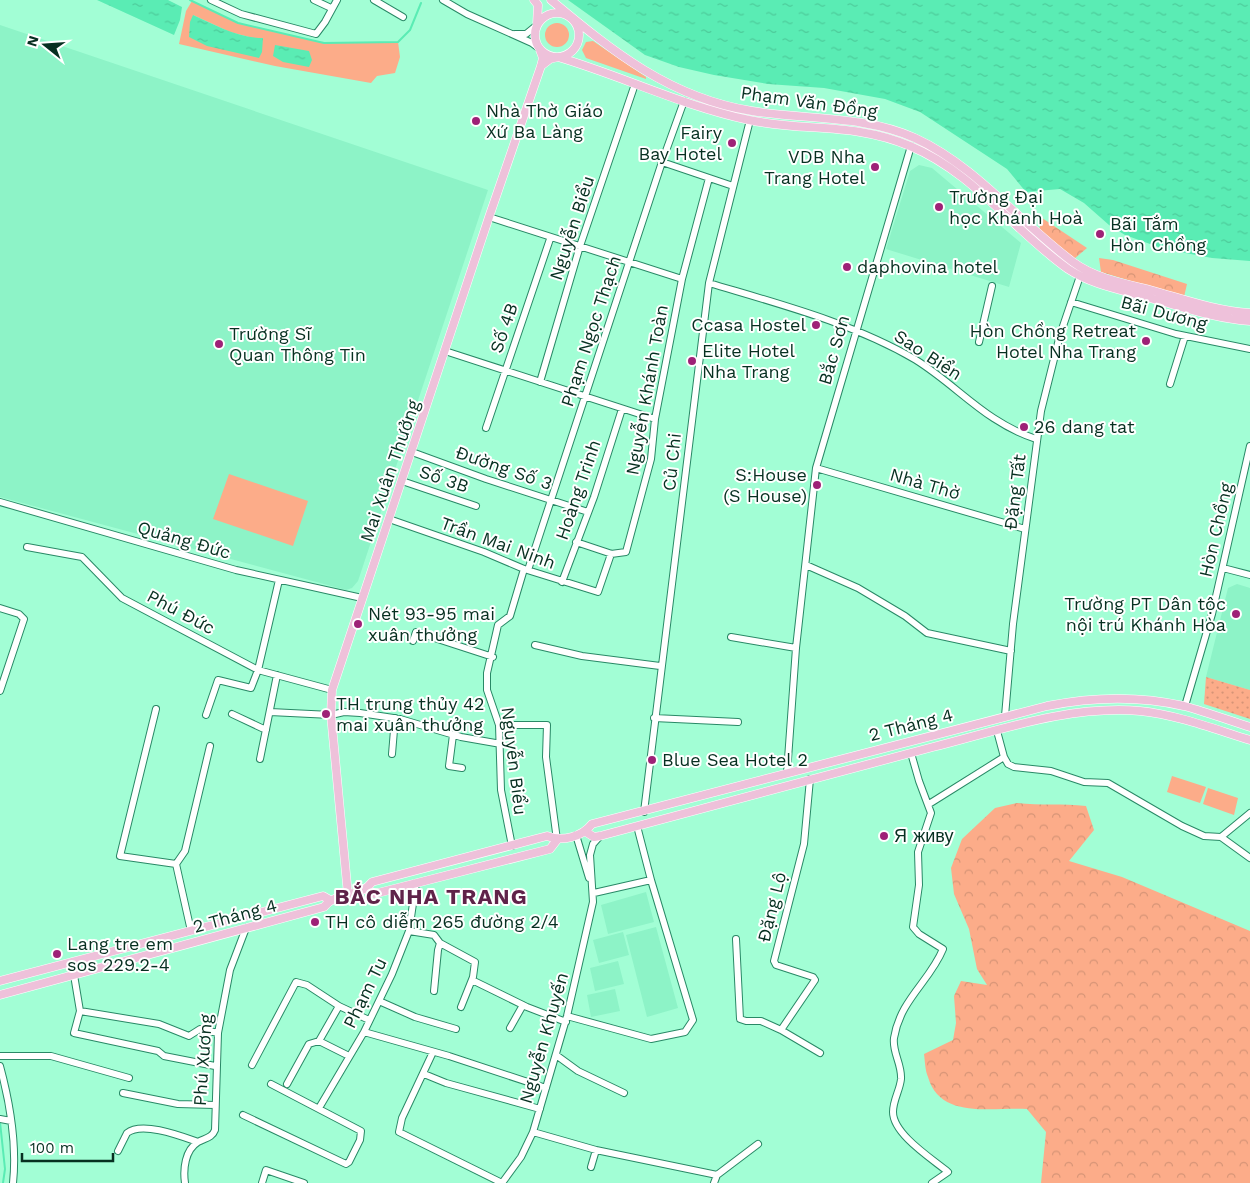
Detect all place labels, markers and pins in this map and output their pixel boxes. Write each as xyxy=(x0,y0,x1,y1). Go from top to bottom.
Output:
place label: Nhà Thờ Giáo Xứ Ba Làng xyxy=(486,100,603,142)
marker: Nhà Thờ Giáo Xứ Ba Làng xyxy=(470,115,482,127)
place label: Fairy Bay Hotel xyxy=(638,122,723,164)
marker: Fairy Bay Hotel xyxy=(726,137,738,149)
place label: VDB Nha Trang Hotel xyxy=(764,146,865,188)
marker: VDB Nha Trang Hotel xyxy=(869,161,881,173)
place label: Trường Đại học Khánh Hoà xyxy=(949,186,1083,228)
marker: Trường Đại học Khánh Hoà xyxy=(933,201,945,213)
place label: Bãi Tắm Hòn Chồng xyxy=(1110,213,1207,255)
marker: Bãi Tắm Hòn Chồng xyxy=(1094,228,1106,240)
place label: daphovina hotel xyxy=(857,256,999,277)
marker: daphovina hotel xyxy=(841,261,853,273)
place label: Ccasa Hostel xyxy=(691,314,806,335)
marker: Ccasa Hostel xyxy=(810,319,822,331)
place label: Hòn Chồng Retreat Hotel Nha Trang xyxy=(970,320,1136,362)
place label: Trường Sĩ Quan Thông Tin xyxy=(229,323,366,365)
marker: Hòn Chồng Retreat Hotel Nha Trang xyxy=(1140,335,1152,347)
marker: Trường Sĩ Quan Thông Tin xyxy=(213,338,225,350)
place label: Elite Hotel Nha Trang xyxy=(702,340,795,382)
marker: Elite Hotel Nha Trang xyxy=(686,355,698,367)
place label: 26 dang tat xyxy=(1034,416,1135,437)
marker: 26 dang tat xyxy=(1018,421,1030,433)
place label: S:House (S House) xyxy=(723,464,807,506)
marker: S:House (S House) xyxy=(811,479,823,491)
place label: Trường PT Dân tộc nội trú Khánh Hòa xyxy=(1064,593,1226,635)
place label: Nét 93-95 mai xuân thưởng xyxy=(368,603,495,645)
marker: Trường PT Dân tộc nội trú Khánh Hòa xyxy=(1230,608,1242,620)
marker: Nét 93-95 mai xuân thưởng xyxy=(352,618,364,630)
place label: TH trung thủy 42 mai xuân thưởng xyxy=(336,693,485,735)
marker: TH trung thủy 42 mai xuân thưởng xyxy=(320,708,332,720)
place label: Blue Sea Hotel 2 xyxy=(662,749,808,770)
marker: Blue Sea Hotel 2 xyxy=(646,754,658,766)
place label: Я живу xyxy=(894,825,953,846)
marker: Я живу xyxy=(878,830,890,842)
place label: TH cô diễm 265 đường 2/4 xyxy=(325,911,559,932)
marker: TH cô diễm 265 đường 2/4 xyxy=(309,916,321,928)
place label: Lang tre em sos 229.2-4 xyxy=(67,933,173,975)
marker: Lang tre em sos 229.2-4 xyxy=(51,948,63,960)

